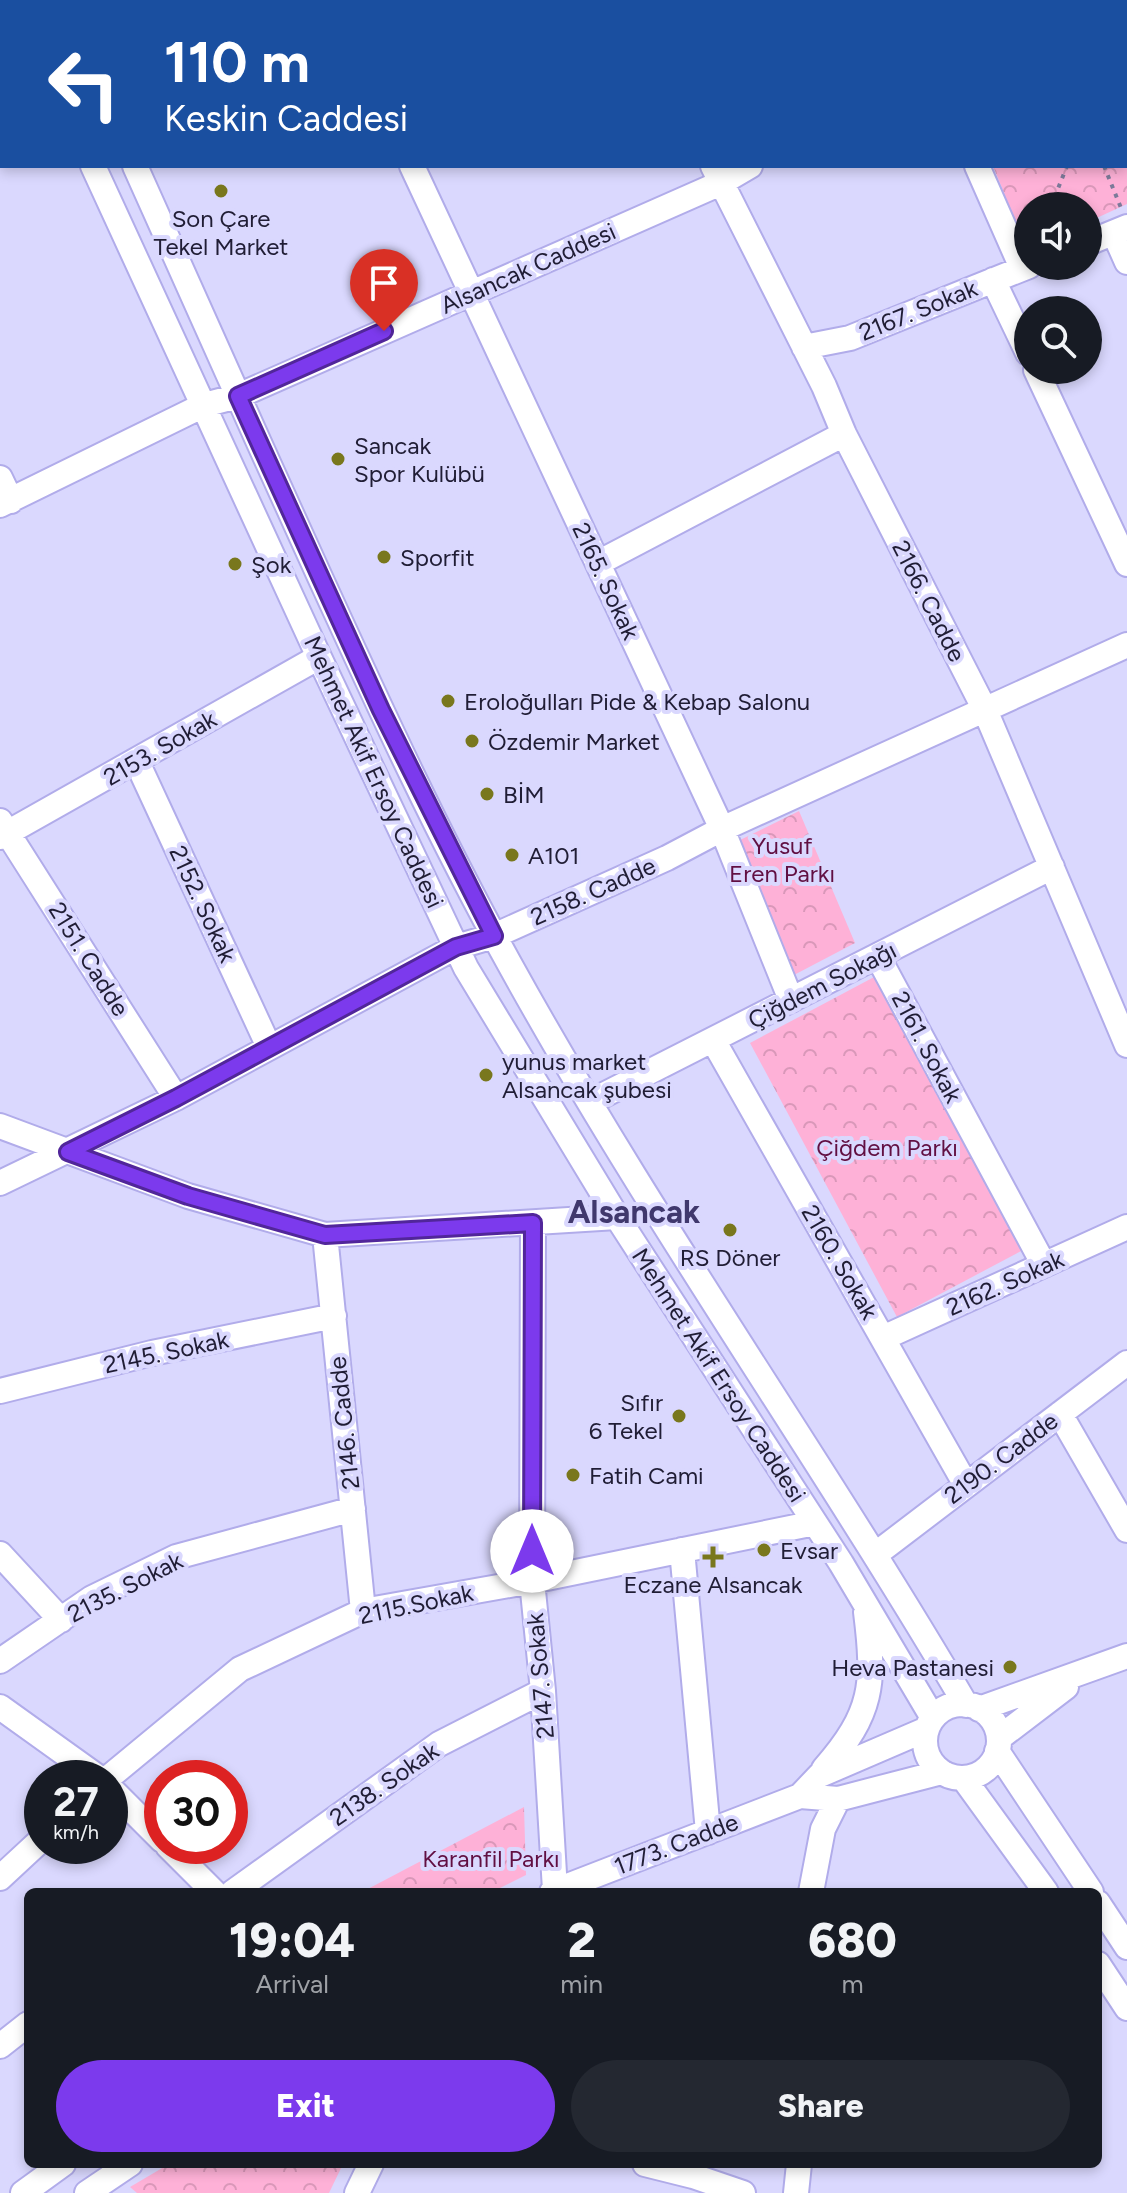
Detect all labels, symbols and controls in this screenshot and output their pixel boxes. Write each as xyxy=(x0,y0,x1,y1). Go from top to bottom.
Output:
text: 110 m xyxy=(164,29,310,96)
icon: left xyxy=(32,32,136,136)
text: Keskin Caddesi xyxy=(164,97,408,140)
marker: Son Çare Tekel Market xyxy=(212,182,230,200)
map controls xyxy=(1014,192,1102,384)
button: sound xyxy=(1014,192,1102,280)
place label: Son Çare Tekel Market xyxy=(154,204,288,261)
street label: Alsancak Caddesi xyxy=(436,216,620,320)
pin xyxy=(350,249,418,331)
icon: arrive xyxy=(362,261,406,305)
street label: 2167. Sokak xyxy=(855,273,982,347)
button: search xyxy=(1014,296,1102,384)
place label: Sancak Spor Kulübü xyxy=(354,431,485,488)
marker: Sancak Spor Kulübü xyxy=(329,450,347,468)
street label: 2165. Sokak xyxy=(566,518,646,644)
street label: 2166. Cadde xyxy=(886,536,972,666)
place label: Sporfit xyxy=(400,543,474,572)
marker: Sporfit xyxy=(375,548,393,566)
place label: Şok xyxy=(251,550,292,579)
marker: Şok xyxy=(226,555,244,573)
street label: Mehmet Akif Ersoy Caddesi xyxy=(298,631,450,913)
place label: Eroloğulları Pide & Kebap Salonu xyxy=(464,687,810,716)
marker: Eroloğulları Pide & Kebap Salonu xyxy=(439,692,457,710)
street label: 2153. Sokak xyxy=(99,704,222,792)
place label: Özdemir Market xyxy=(488,727,660,756)
marker: Özdemir Market xyxy=(463,732,481,750)
place label: BİM xyxy=(503,780,544,809)
marker: BİM xyxy=(478,785,496,803)
park label: Yusuf Eren Parkı xyxy=(729,831,835,888)
street label: 2152. Sokak xyxy=(163,841,243,967)
place label: A101 xyxy=(528,841,579,870)
marker: A101 xyxy=(503,846,521,864)
street label: 2158. Cadde xyxy=(526,851,660,931)
street label: 2151. Cadde xyxy=(43,897,135,1021)
street label: Çiğdem Sokağı xyxy=(743,935,901,1035)
street label: 2161. Sokak xyxy=(886,986,969,1108)
place label: yunus market Alsancak şubesi xyxy=(502,1047,672,1104)
marker: yunus market Alsancak şubesi xyxy=(477,1066,495,1084)
park label: Çiğdem Parkı xyxy=(816,1133,958,1162)
district label: Alsancak xyxy=(568,1193,701,1231)
street label: 2160. Sokak xyxy=(796,1200,885,1325)
marker: RS Döner xyxy=(721,1221,739,1239)
street label: Mehmet Akif Ersoy Caddesi xyxy=(626,1243,812,1507)
place label: RS Döner xyxy=(680,1243,780,1272)
street label: 2162. Sokak xyxy=(942,1244,1068,1322)
street label: 2145. Sokak xyxy=(101,1325,231,1379)
street label: 2146. Cadde xyxy=(323,1355,365,1491)
place label: Sıfır 6 Tekel xyxy=(589,1388,663,1445)
street label: 2190. Cadde xyxy=(939,1406,1063,1510)
marker: Sıfır 6 Tekel xyxy=(670,1407,688,1425)
place label: Fatih Cami xyxy=(589,1461,704,1490)
marker: Fatih Cami xyxy=(564,1466,582,1484)
position arrow xyxy=(490,1509,574,1593)
place label: Evsar xyxy=(780,1536,838,1565)
marker: Evsar xyxy=(755,1541,773,1559)
street label: 2135. Sokak xyxy=(63,1546,188,1628)
marker: Eczane Alsancak xyxy=(704,1548,722,1566)
place label: Eczane Alsancak xyxy=(624,1570,803,1599)
street label: 2115.Sokak xyxy=(356,1578,476,1630)
street label: 2147. Sokak xyxy=(520,1612,560,1740)
place label: Heva Pastanesi xyxy=(831,1653,994,1682)
marker: Heva Pastanesi xyxy=(1001,1658,1019,1676)
street label: 2138. Sokak xyxy=(324,1736,444,1832)
speed limit sign: 30 xyxy=(144,1760,248,1864)
text: 27 xyxy=(53,1778,99,1826)
street label: 1773. Cadde xyxy=(610,1807,742,1881)
text: km/h xyxy=(53,1820,99,1844)
park label: Karanfil Parkı xyxy=(422,1844,560,1873)
text: 19:04 xyxy=(229,1911,355,1969)
text: 2 xyxy=(568,1911,596,1969)
text: 680 xyxy=(808,1911,897,1969)
text: Arrival xyxy=(255,1968,329,2000)
text: min xyxy=(560,1968,603,2000)
text: m xyxy=(841,1968,864,2000)
button: Exit xyxy=(56,2060,555,2152)
button: Share xyxy=(571,2060,1070,2152)

